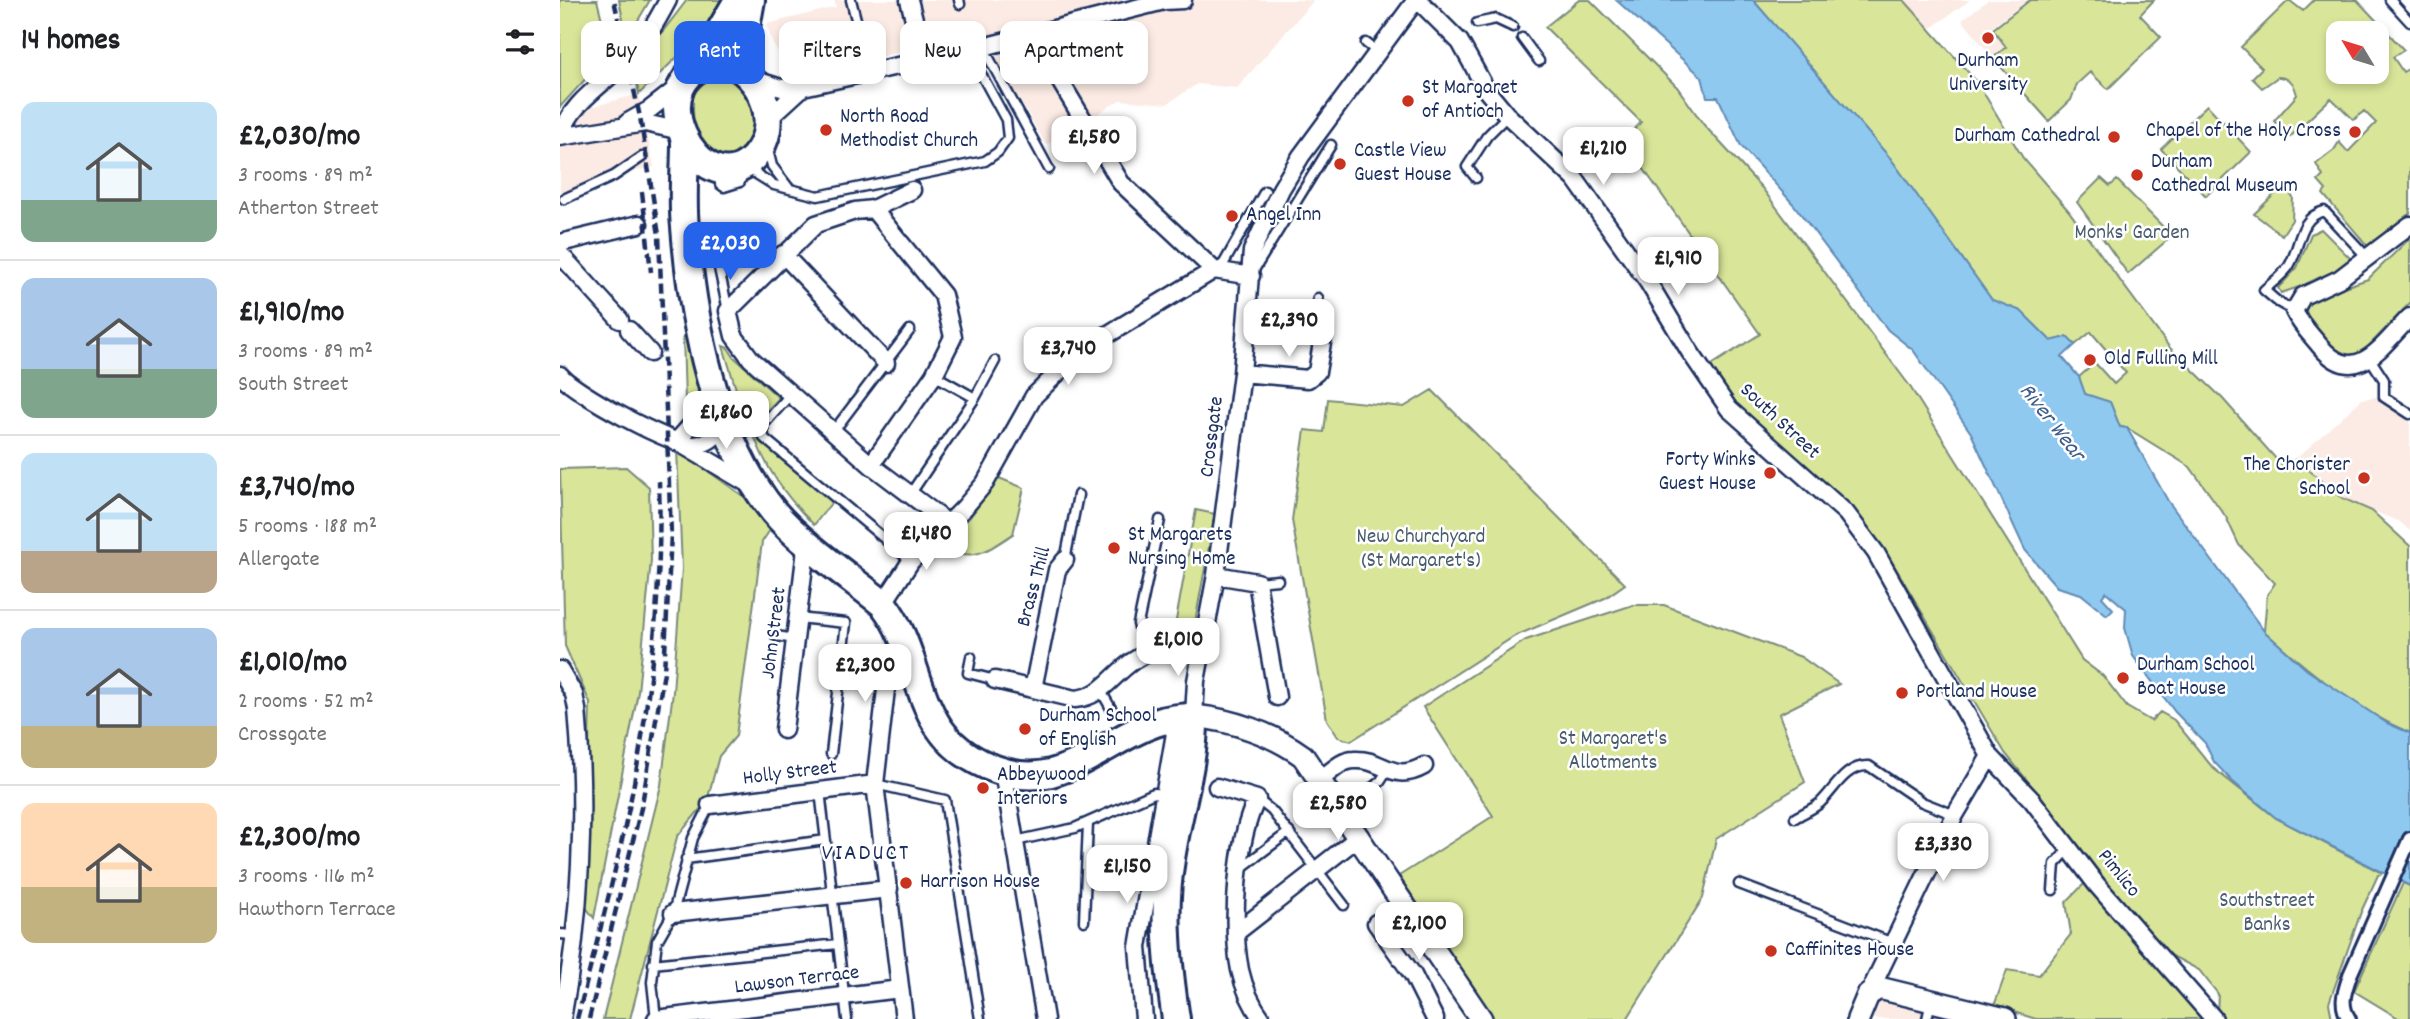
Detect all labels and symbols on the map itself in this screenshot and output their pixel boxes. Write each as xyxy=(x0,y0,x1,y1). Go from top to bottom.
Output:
north arrow xyxy=(2326,21,2389,84)
marker: Durham University xyxy=(1980,30,1996,46)
place label: Durham University xyxy=(1949,47,2028,101)
place label: St Margaret of Antioch xyxy=(1422,74,1518,128)
marker: St Margaret of Antioch xyxy=(1400,93,1416,109)
place label: North Road Methodist Church xyxy=(840,103,978,157)
pin: £1,580 xyxy=(1037,116,1151,176)
place label: Chapel of the Holy Cross xyxy=(2146,117,2341,147)
marker: North Road Methodist Church xyxy=(818,122,834,138)
place label: Durham Cathedral xyxy=(1954,122,2100,152)
marker: Chapel of the Holy Cross xyxy=(2347,124,2363,140)
pin: £1,210 xyxy=(1546,128,1660,187)
marker: Durham Cathedral xyxy=(2106,129,2122,145)
place label: Castle View Guest House xyxy=(1354,137,1452,191)
place label: Durham Cathedral Museum xyxy=(2151,148,2298,202)
marker: Castle View Guest House xyxy=(1332,156,1348,172)
marker: Durham Cathedral Museum xyxy=(2129,167,2145,183)
place label: Angel Inn xyxy=(1246,201,1321,231)
marker: Angel Inn xyxy=(1224,208,1240,224)
park label: Monks' Garden xyxy=(2075,219,2189,249)
pin: £2,030 xyxy=(673,222,787,282)
pin: £1,910 xyxy=(1621,238,1735,297)
pin: £2,390 xyxy=(1232,300,1346,359)
pin: £3,740 xyxy=(1011,328,1125,387)
place label: Old Fulling Mill xyxy=(2104,345,2218,375)
marker: Old Fulling Mill xyxy=(2082,352,2098,368)
street label: South Street xyxy=(1732,377,1826,468)
water label: River Wear xyxy=(2010,377,2094,471)
pin: £1,860 xyxy=(669,392,783,451)
street label: Crossgate xyxy=(1193,395,1233,479)
place label: Forty Winks Guest House xyxy=(1658,446,1756,500)
place label: The Chorister School xyxy=(2243,451,2350,505)
marker: Forty Winks Guest House xyxy=(1762,465,1778,481)
marker: The Chorister School xyxy=(2356,470,2372,486)
pin: £1,480 xyxy=(869,512,983,572)
place label: St Margarets Nursing Home xyxy=(1128,521,1235,575)
park label: New Churchyard (St Margaret's) xyxy=(1357,523,1485,577)
marker: St Margarets Nursing Home xyxy=(1106,540,1122,556)
street label: Brass Thill xyxy=(1010,544,1060,630)
street label: John Street xyxy=(754,585,796,681)
pin: £1,010 xyxy=(1121,618,1235,678)
pin: £2,300 xyxy=(808,644,922,704)
place label: Durham School Boat House xyxy=(2137,651,2254,705)
marker: Durham School Boat House xyxy=(2115,670,2131,686)
place label: Portland House xyxy=(1916,678,2037,708)
marker: Portland House xyxy=(1894,685,1910,701)
place label: Durham School of English xyxy=(1039,702,1156,756)
marker: Durham School of English xyxy=(1017,721,1033,737)
park label: St Margaret's Allotments xyxy=(1559,725,1667,779)
street label: Holly Street xyxy=(741,753,839,795)
place label: Abbeywood Interiors xyxy=(997,761,1086,815)
marker: Abbeywood Interiors xyxy=(975,780,991,796)
pin: £2,580 xyxy=(1281,782,1395,842)
pin: £3,330 xyxy=(1886,824,2000,883)
district label: VIADUCT xyxy=(822,838,910,871)
street label: Pimlico xyxy=(2089,843,2147,905)
pin: £1,150 xyxy=(1070,846,1184,905)
place label: Harrison House xyxy=(920,868,1040,898)
marker: Harrison House xyxy=(898,875,914,891)
park label: Southstreet Banks xyxy=(2219,887,2315,941)
pin: £2,100 xyxy=(1362,902,1476,962)
place label: Caffinites House xyxy=(1785,936,1914,966)
marker: Caffinites House xyxy=(1763,943,1779,959)
street label: Lawson Terrace xyxy=(733,958,861,1004)

